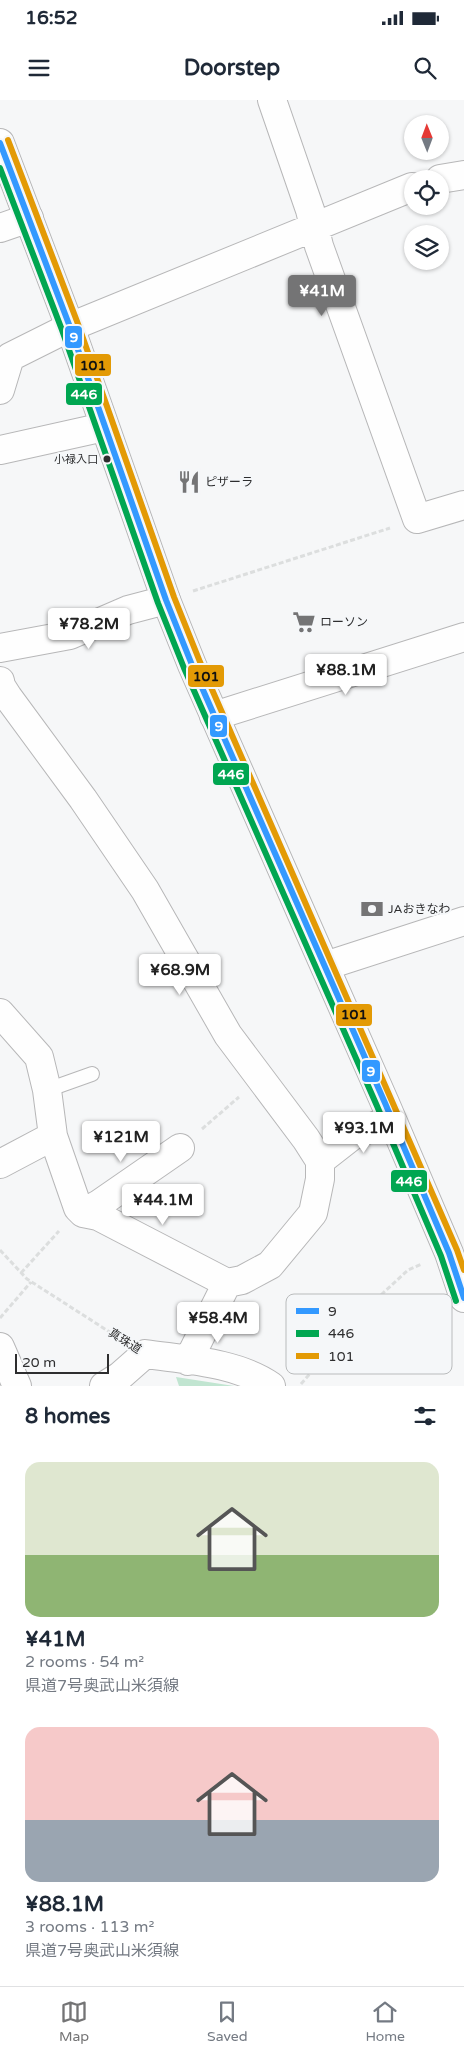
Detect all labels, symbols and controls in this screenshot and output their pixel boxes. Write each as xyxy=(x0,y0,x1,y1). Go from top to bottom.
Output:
text: 16:52 xyxy=(25,7,78,29)
icon: menu xyxy=(25,54,53,82)
icon: search xyxy=(411,54,439,82)
text: Doorstep xyxy=(184,55,280,81)
north arrow xyxy=(404,115,449,160)
map controls xyxy=(404,115,449,270)
button: locate xyxy=(404,170,449,215)
button: layers xyxy=(404,225,449,270)
pin: ¥41M xyxy=(292,274,352,317)
text: ¥41M xyxy=(299,281,345,301)
line badge: 9 xyxy=(64,325,83,349)
text: 9 xyxy=(70,329,79,346)
line badge: 101 xyxy=(74,353,112,377)
text: 101 xyxy=(80,357,106,374)
line badge: 446 xyxy=(65,382,103,406)
text: 446 xyxy=(71,386,97,403)
place label: 小禄入口 xyxy=(54,453,98,466)
marker: 小禄入口 xyxy=(102,454,112,464)
restaurant icon: ピザーラ xyxy=(176,469,202,495)
place label: ピザーラ xyxy=(205,475,253,489)
pin: ¥78.2M xyxy=(48,608,130,650)
supermarket icon: ローソン xyxy=(291,609,317,635)
text: ¥78.2M xyxy=(59,614,119,634)
place label: ローソン xyxy=(320,615,368,629)
pin: ¥88.1M xyxy=(305,654,387,696)
text: ¥88.1M xyxy=(316,660,376,680)
line badge: 101 xyxy=(187,664,225,688)
text: 101 xyxy=(193,668,219,685)
line badge: 9 xyxy=(209,714,228,738)
text: 9 xyxy=(215,718,224,735)
line badge: 446 xyxy=(212,762,250,786)
text: 446 xyxy=(218,766,244,783)
bank icon: JAおきなわ xyxy=(359,896,385,922)
place label: JAおきなわ xyxy=(388,902,451,916)
pin: ¥68.9M xyxy=(139,954,221,996)
text: ¥68.9M xyxy=(150,960,210,980)
line badge: 101 xyxy=(335,1003,373,1027)
text: 101 xyxy=(341,1006,367,1023)
line badge: 9 xyxy=(361,1059,381,1083)
text: 9 xyxy=(367,1063,376,1080)
pin: ¥93.1M xyxy=(323,1112,405,1154)
text: ¥93.1M xyxy=(334,1118,394,1138)
pin: ¥121M xyxy=(86,1120,156,1163)
text: ¥121M xyxy=(93,1127,149,1147)
line badge: 446 xyxy=(390,1169,428,1193)
text: 446 xyxy=(396,1173,422,1190)
pin: ¥44.1M xyxy=(122,1184,204,1226)
text: ¥44.1M xyxy=(133,1190,193,1210)
legend xyxy=(286,1294,452,1374)
pin: ¥58.4M xyxy=(177,1302,259,1344)
text: 9 xyxy=(328,1303,337,1320)
text: ¥58.4M xyxy=(188,1308,248,1328)
text: 446 xyxy=(328,1325,355,1342)
street label: 真珠道 xyxy=(106,1326,144,1356)
text: 101 xyxy=(328,1348,354,1365)
scale bar xyxy=(15,1351,109,1374)
text: 20 m xyxy=(22,1354,56,1371)
icon: filters xyxy=(411,1402,439,1430)
text: 8 homes xyxy=(25,1404,110,1429)
icon: home xyxy=(187,1494,277,1584)
text: ¥41M xyxy=(25,1627,85,1652)
text: 2 rooms · 54 m² xyxy=(25,1652,144,1672)
text: 県道7号奥武山米須線 xyxy=(25,1676,179,1696)
icon: home xyxy=(187,1759,277,1849)
text: ¥88.1M xyxy=(25,1892,104,1917)
text: 3 rooms · 113 m² xyxy=(25,1917,154,1937)
text: 県道7号奥武山米須線 xyxy=(25,1941,179,1961)
tab: Map xyxy=(59,1998,89,2045)
tab: Saved xyxy=(207,1998,248,2045)
tab: Home xyxy=(365,1998,405,2045)

